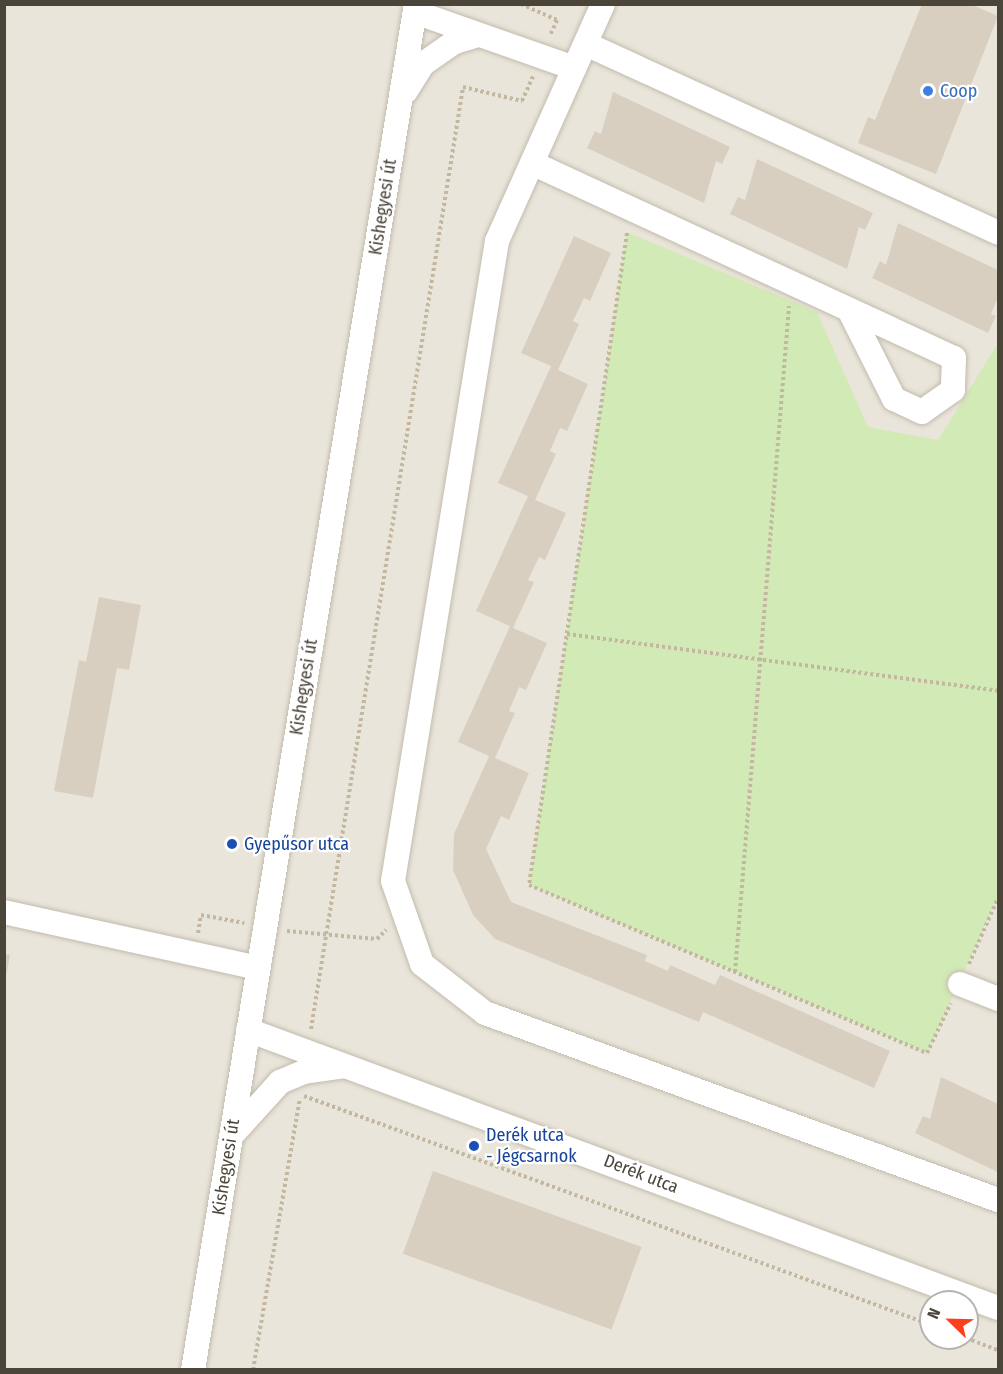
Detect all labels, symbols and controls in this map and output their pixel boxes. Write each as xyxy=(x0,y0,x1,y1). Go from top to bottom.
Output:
place label: Coop xyxy=(940,80,977,102)
marker: Coop xyxy=(921,84,935,98)
street label: Kishegyesi út xyxy=(365,157,401,257)
street label: Kishegyesi út xyxy=(286,637,322,737)
place label: Gyepűsor utca xyxy=(244,833,349,855)
marker: Gyepűsor utca xyxy=(225,837,239,851)
street label: Kishegyesi út xyxy=(208,1117,244,1217)
place label: Derék utca - Jégcsarnok xyxy=(486,1125,577,1168)
marker: Derék utca - Jégcsarnok xyxy=(467,1139,481,1153)
street label: Derék utca xyxy=(601,1150,681,1198)
north arrow xyxy=(919,1290,979,1350)
text: N xyxy=(923,1305,944,1322)

